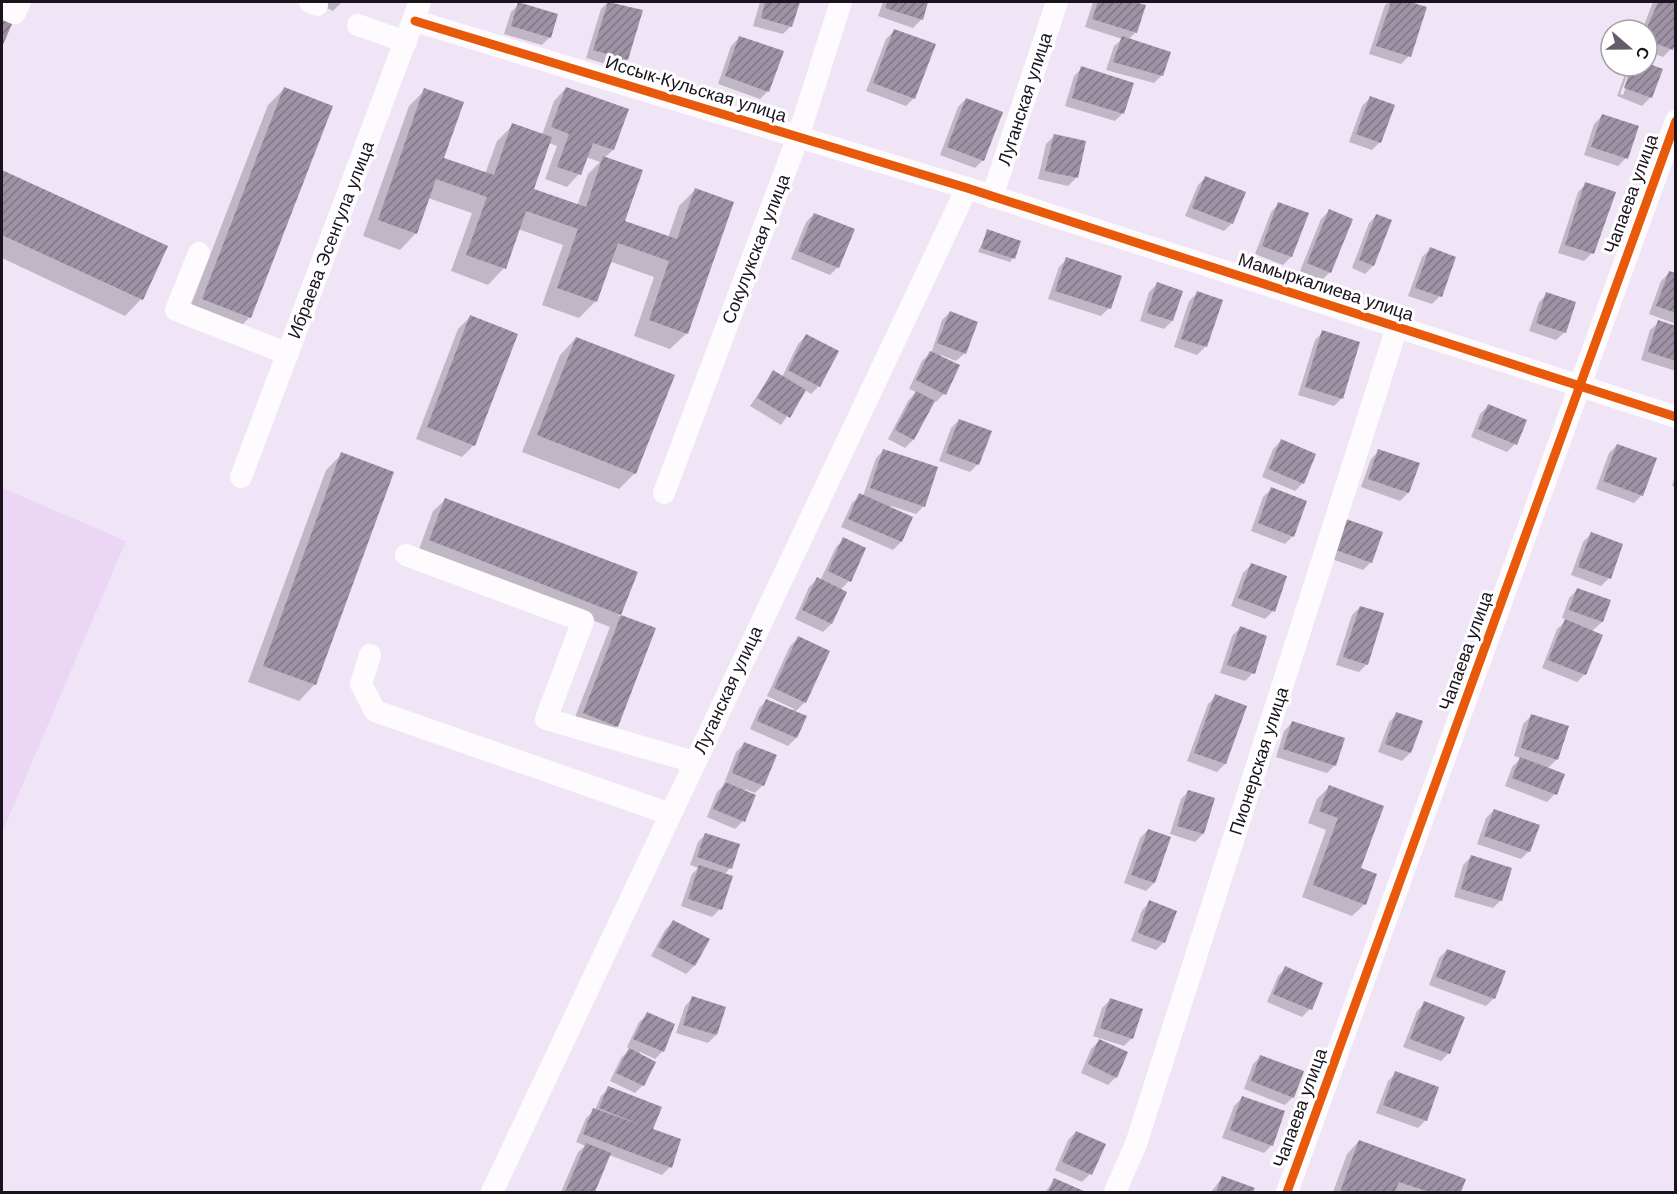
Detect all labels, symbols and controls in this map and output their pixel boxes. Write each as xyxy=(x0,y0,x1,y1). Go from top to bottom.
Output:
north arrow xyxy=(1599,18,1659,78)
street label: Луганская улица xyxy=(994,29,1056,168)
text: С xyxy=(1633,45,1653,62)
street label: Иссык-Кульская улица xyxy=(603,52,790,126)
street label: Чапаева улица xyxy=(1600,131,1662,256)
street label: Ибраева Эсенгула улица xyxy=(284,138,378,341)
street label: Сокулукская улица xyxy=(718,170,794,327)
street label: Мамыркалиева улица xyxy=(1236,249,1417,325)
street label: Чапаева улица xyxy=(1435,588,1497,713)
street label: Луганская улица xyxy=(690,622,767,757)
street label: Пионерская улица xyxy=(1226,684,1293,838)
street label: Чапаева улица xyxy=(1269,1045,1331,1170)

